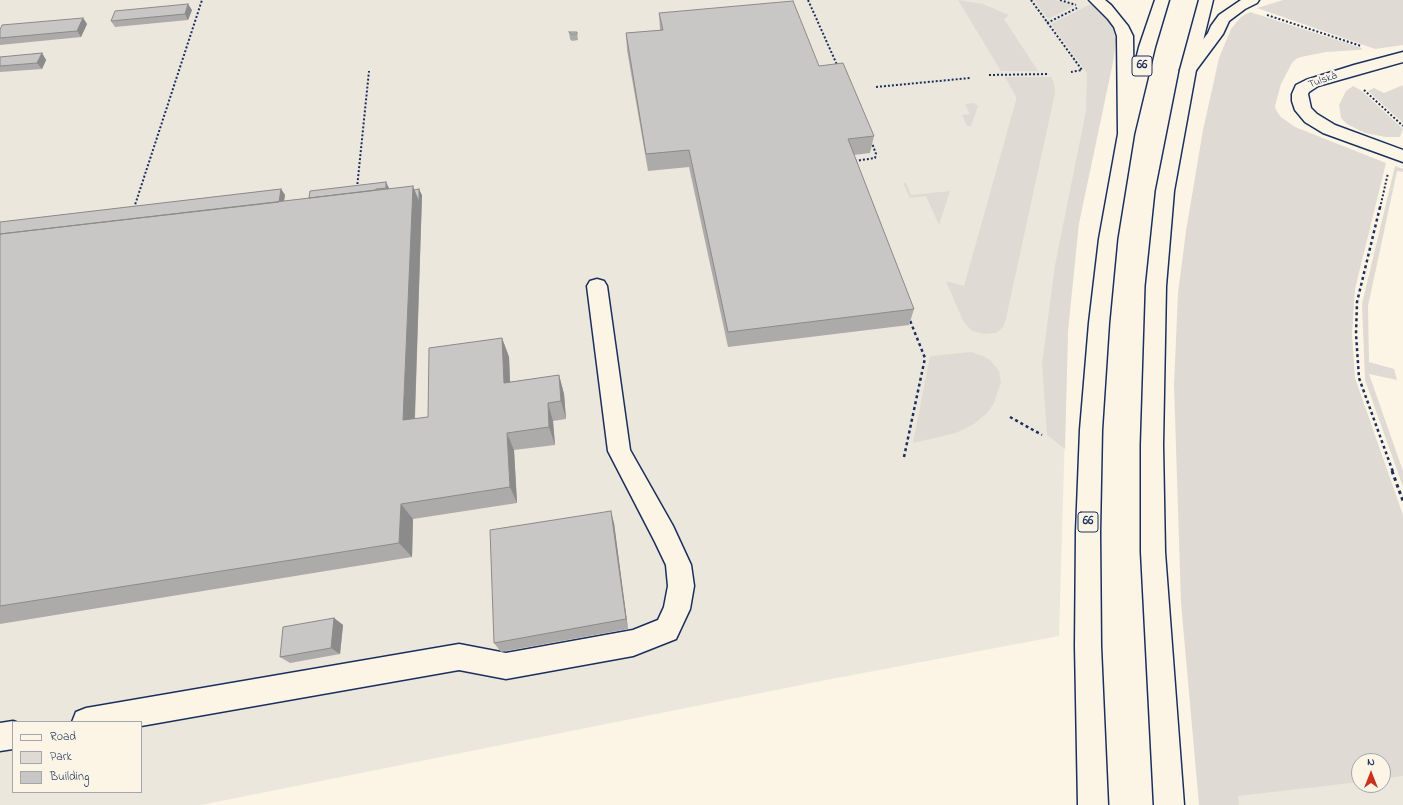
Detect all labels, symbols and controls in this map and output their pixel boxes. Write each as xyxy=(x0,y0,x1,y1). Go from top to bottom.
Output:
road number: 66 xyxy=(1132,56,1152,76)
street label: Tulská xyxy=(1307,70,1339,92)
road number: 66 xyxy=(1078,512,1098,532)
legend xyxy=(12,721,142,793)
text: Road xyxy=(50,728,76,746)
text: Park xyxy=(50,748,72,766)
north arrow xyxy=(1351,753,1391,793)
text: N xyxy=(1367,754,1375,770)
text: Building xyxy=(50,768,89,786)

